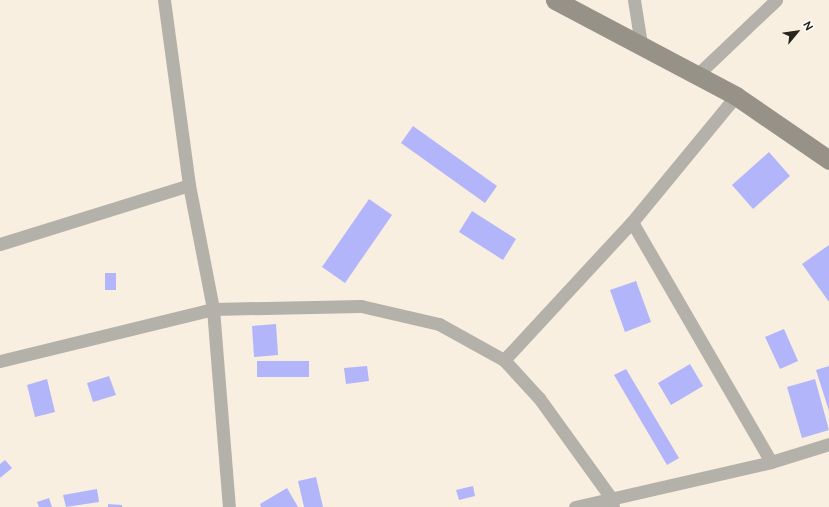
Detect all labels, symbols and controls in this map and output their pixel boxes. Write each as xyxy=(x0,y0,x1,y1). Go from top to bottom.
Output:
north arrow xyxy=(777,12,817,52)
text: N xyxy=(800,19,816,33)

